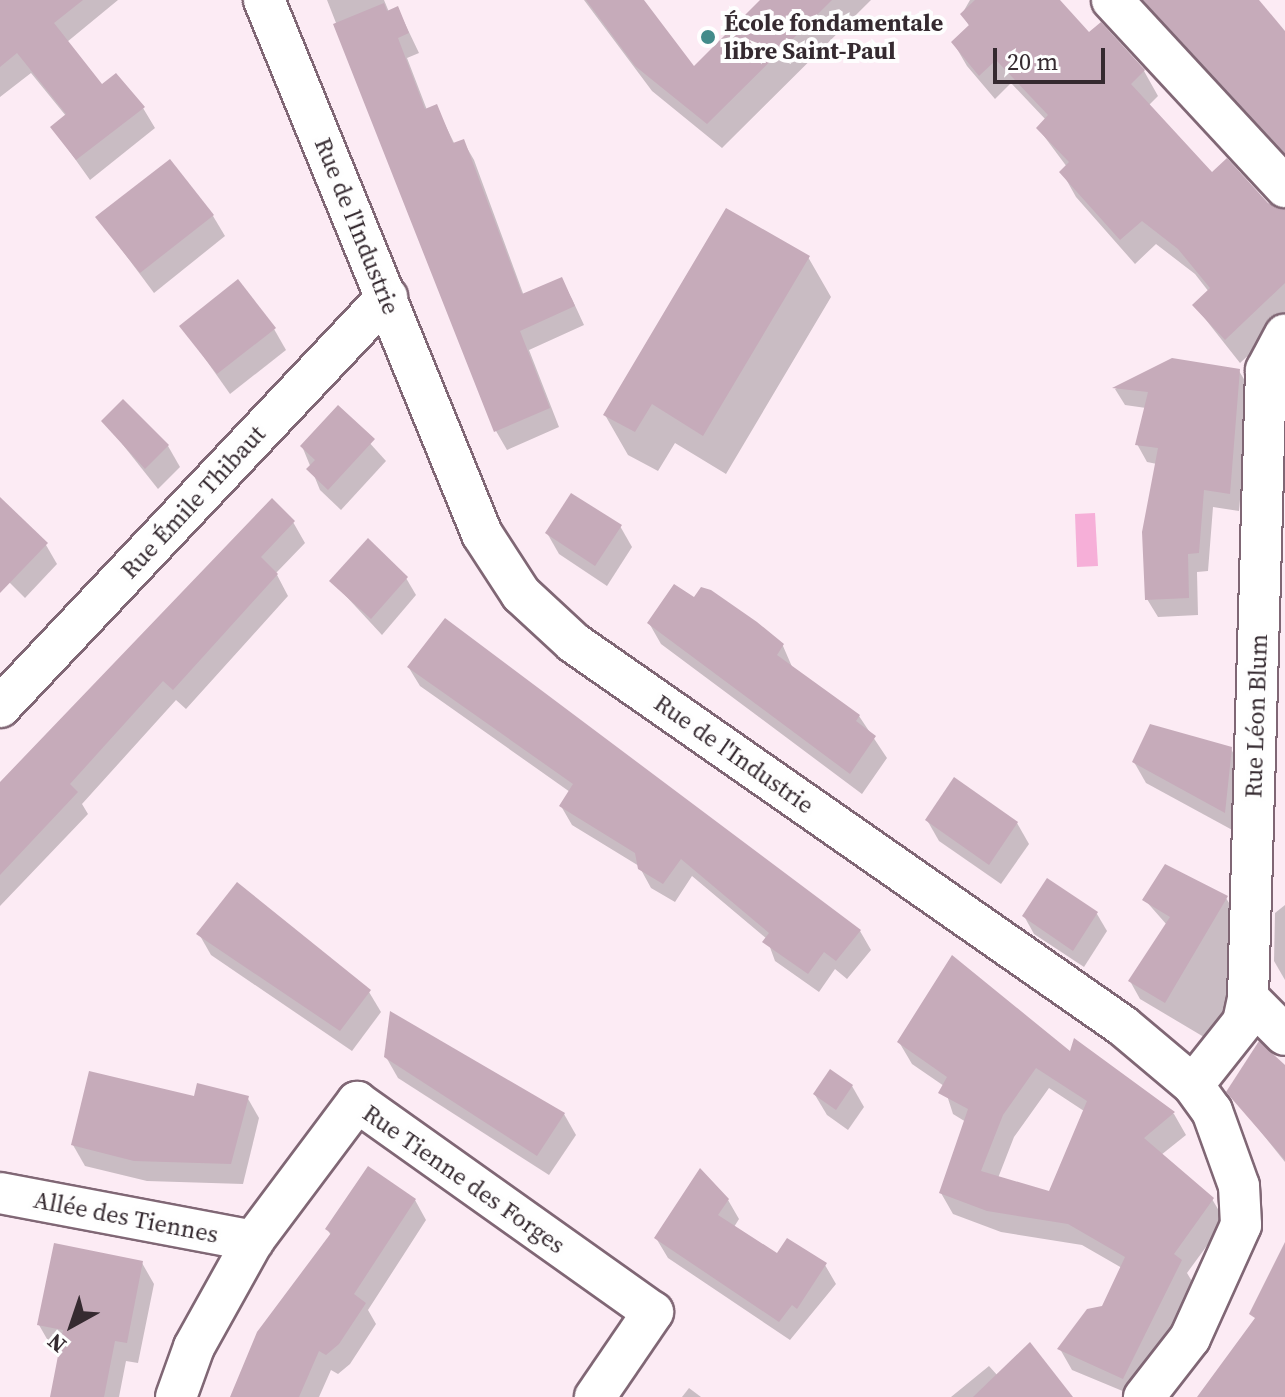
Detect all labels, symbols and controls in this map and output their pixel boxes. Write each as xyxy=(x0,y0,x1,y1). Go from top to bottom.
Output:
place label: École fondamentale libre Saint-Paul xyxy=(724,9,943,65)
marker: École fondamentale libre Saint-Paul xyxy=(699,28,717,46)
scale bar xyxy=(997,32,1109,82)
text: 20 m xyxy=(1007,45,1058,78)
street label: Rue de l'Industrie xyxy=(308,133,406,319)
street label: Rue Émile Thibaut xyxy=(115,419,271,585)
street label: Rue Léon Blum xyxy=(1239,633,1273,799)
street label: Rue de l'Industrie xyxy=(649,688,819,820)
street label: Rue Tienne des Forges xyxy=(357,1098,571,1260)
street label: Allée des Tiennes xyxy=(31,1185,221,1249)
north arrow xyxy=(32,1285,112,1365)
text: N xyxy=(41,1327,72,1360)

